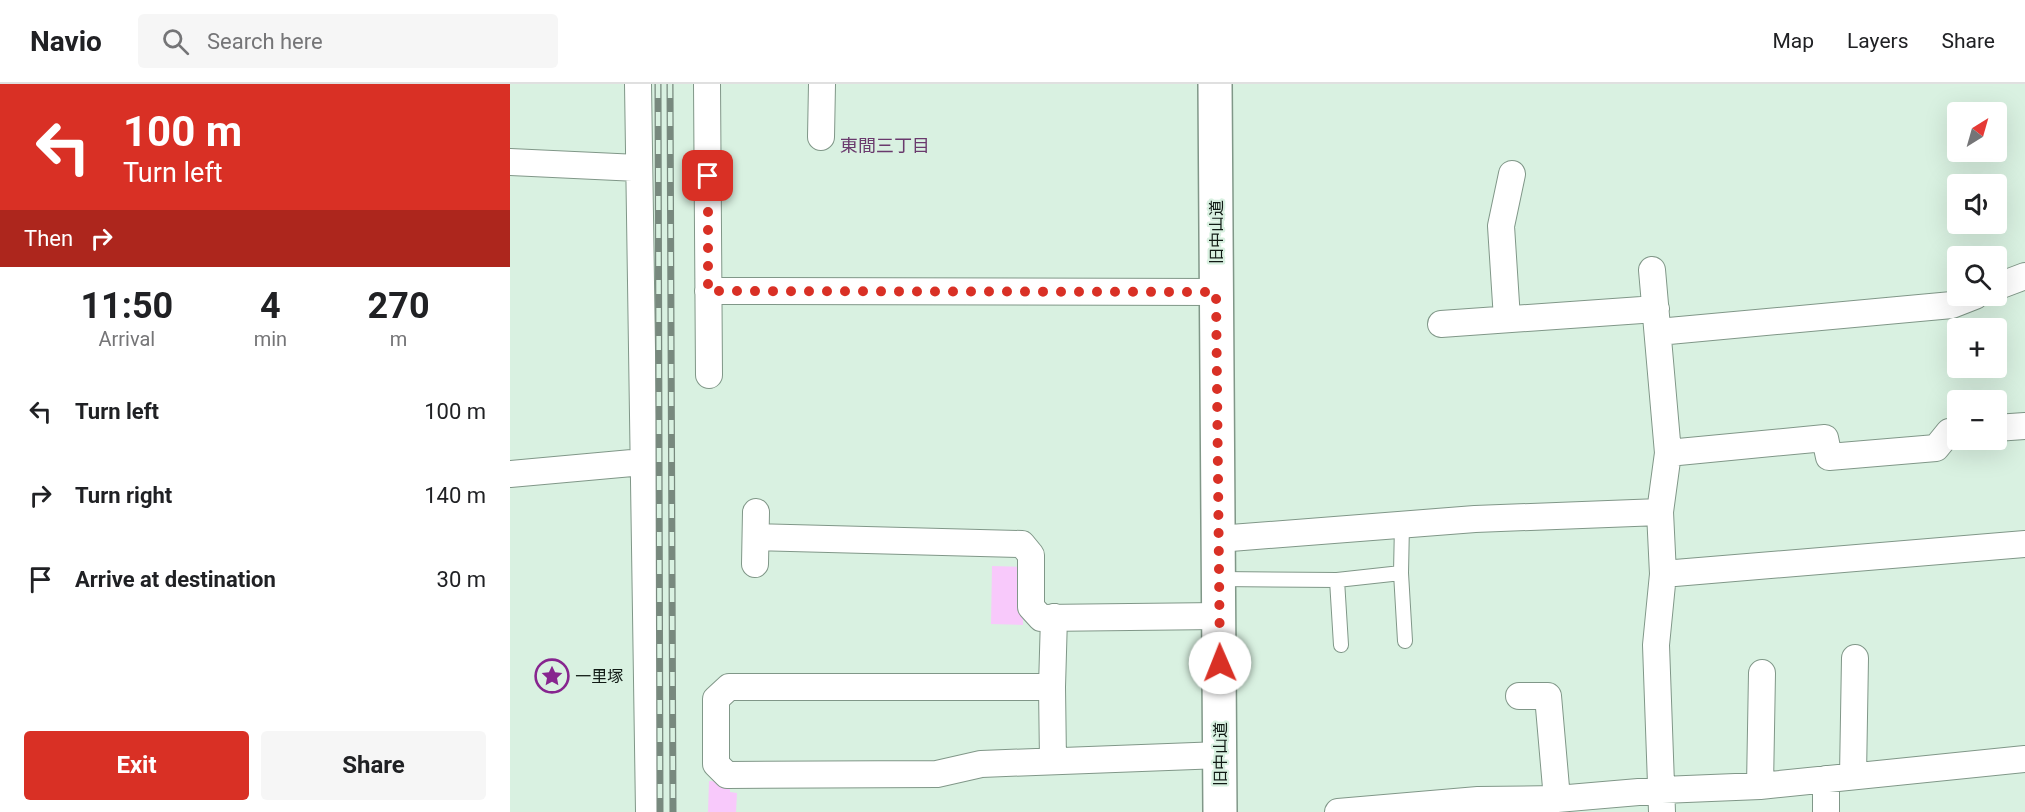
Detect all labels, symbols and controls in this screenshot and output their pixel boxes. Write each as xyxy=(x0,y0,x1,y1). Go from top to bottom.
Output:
search box xyxy=(138,14,558,68)
text: Navio xyxy=(30,25,102,58)
icon: search xyxy=(159,25,192,58)
text: Search here xyxy=(207,29,323,54)
text: Map xyxy=(1772,29,1814,53)
text: Layers xyxy=(1847,29,1908,53)
text: Share xyxy=(1941,29,1995,53)
north arrow xyxy=(1947,102,2007,162)
map controls xyxy=(1947,102,2007,450)
text: 100 m xyxy=(123,107,242,156)
icon: left xyxy=(24,108,102,186)
district label: 東間三丁目 xyxy=(840,135,930,156)
pin xyxy=(682,150,733,201)
text: Turn left xyxy=(123,157,223,189)
icon: arrive xyxy=(691,159,724,192)
button: sound xyxy=(1947,174,2007,234)
street label: 旧中山道 xyxy=(1207,200,1226,264)
icon: right xyxy=(85,222,118,255)
text: Then xyxy=(24,226,73,251)
button: search xyxy=(1947,246,2007,306)
text: 11:50 xyxy=(80,285,173,327)
text: 4 xyxy=(260,285,281,327)
text: 270 xyxy=(368,285,430,327)
button: + xyxy=(1947,318,2007,378)
text: Arrival xyxy=(98,327,155,351)
text: min xyxy=(254,327,287,351)
text: m xyxy=(390,327,407,351)
button: − xyxy=(1947,390,2007,450)
icon: left xyxy=(24,395,57,428)
text: Turn left xyxy=(75,399,159,424)
text: 100 m xyxy=(424,399,486,424)
icon: right xyxy=(24,479,57,512)
text: Turn right xyxy=(75,483,172,508)
text: 140 m xyxy=(424,483,486,508)
icon: arrive xyxy=(24,563,57,596)
text: Arrive at destination xyxy=(75,567,276,592)
text: 30 m xyxy=(437,567,486,592)
position arrow xyxy=(1188,631,1252,695)
place icon: 一里塚 xyxy=(534,658,570,694)
place label: 一里塚 xyxy=(575,667,623,686)
street label: 旧中山道 xyxy=(1211,722,1230,786)
button: Exit xyxy=(24,731,249,800)
button: Share xyxy=(261,731,486,800)

